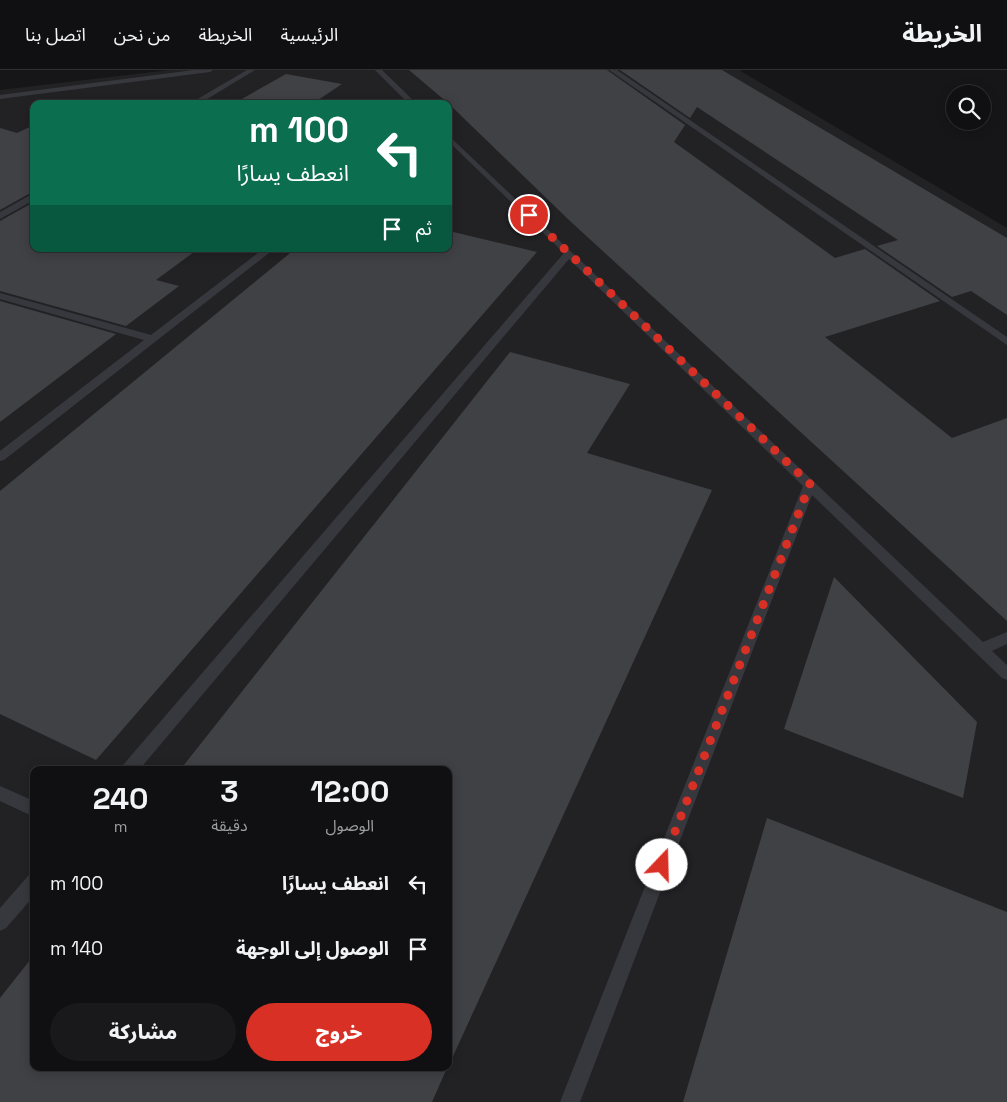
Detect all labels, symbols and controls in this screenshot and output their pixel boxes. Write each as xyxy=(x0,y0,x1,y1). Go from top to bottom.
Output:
text: الخريطة xyxy=(902,18,982,49)
text: اتصل بنا xyxy=(25,23,86,46)
text: من نحن xyxy=(114,23,170,46)
text: الخريطة xyxy=(198,23,252,46)
text: الرئيسية xyxy=(280,23,338,46)
map controls xyxy=(946,85,991,130)
button: search xyxy=(946,85,991,130)
text: 100 m xyxy=(249,108,349,152)
icon: left xyxy=(367,120,432,185)
text: انعطف يسارًا xyxy=(237,159,349,187)
pin xyxy=(508,194,550,236)
icon: arrive xyxy=(515,201,543,229)
icon: arrive xyxy=(378,215,406,243)
text: ثم xyxy=(416,216,432,241)
text: 3 xyxy=(220,772,238,811)
text: 12:00 xyxy=(310,772,389,811)
text: 240 xyxy=(93,779,149,818)
text: دقيقة xyxy=(211,815,248,836)
text: الوصول xyxy=(325,815,374,836)
text: m xyxy=(114,816,127,837)
position arrow xyxy=(635,838,687,890)
icon: left xyxy=(404,870,432,898)
text: 100 m xyxy=(50,871,104,896)
text: انعطف يسارًا xyxy=(282,871,389,896)
icon: arrive xyxy=(404,935,432,963)
text: 140 m xyxy=(50,936,103,961)
text: الوصول إلى الوجهة xyxy=(236,936,389,961)
button: مشاركة xyxy=(50,1003,236,1061)
button: خروج xyxy=(246,1003,432,1061)

